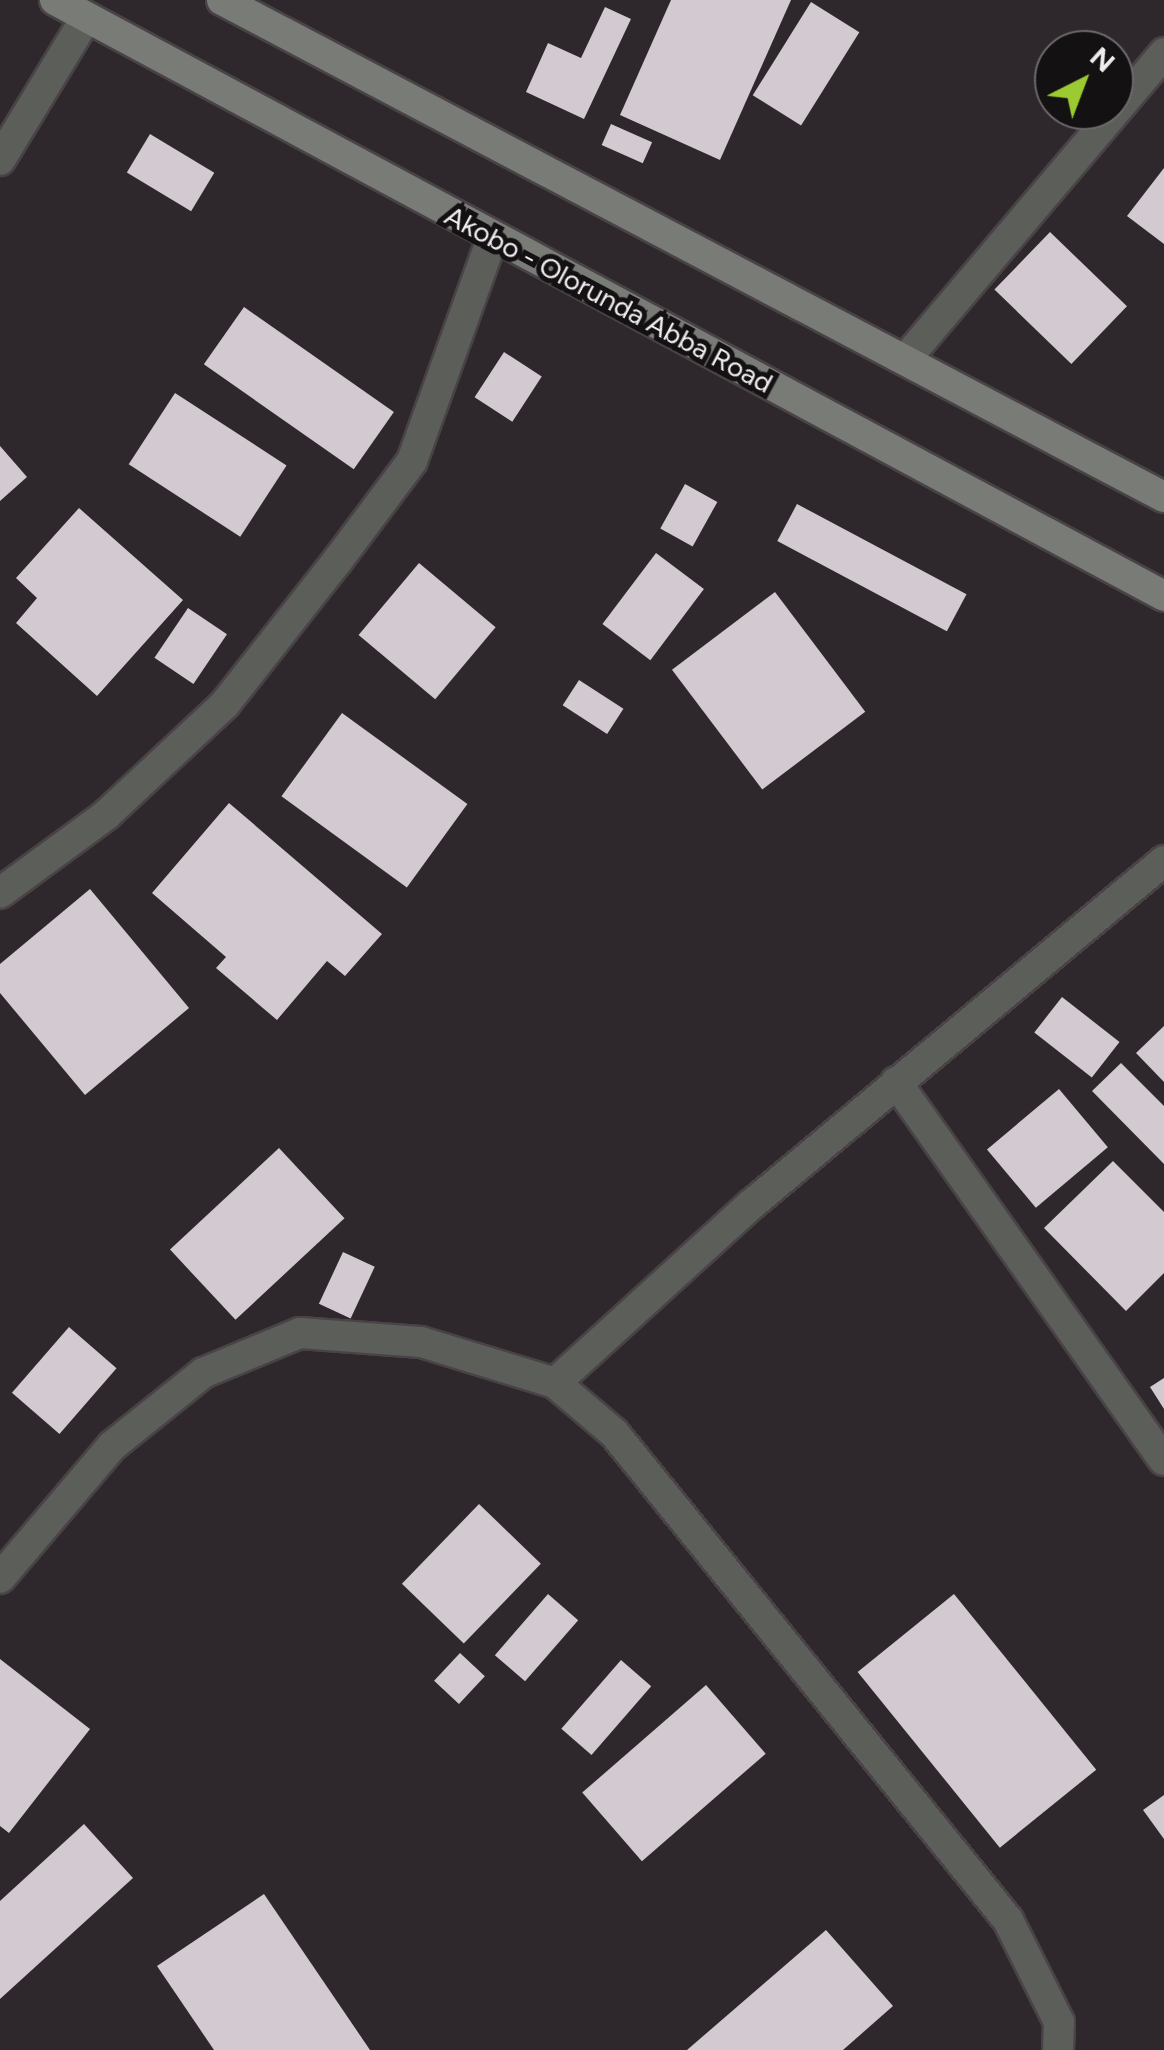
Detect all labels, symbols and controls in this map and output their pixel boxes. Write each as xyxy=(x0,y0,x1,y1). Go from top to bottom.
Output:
north arrow xyxy=(1034,30,1134,130)
text: N xyxy=(1083,39,1122,79)
street label: Akobo - Olorunda Abba Road xyxy=(439,198,779,400)

